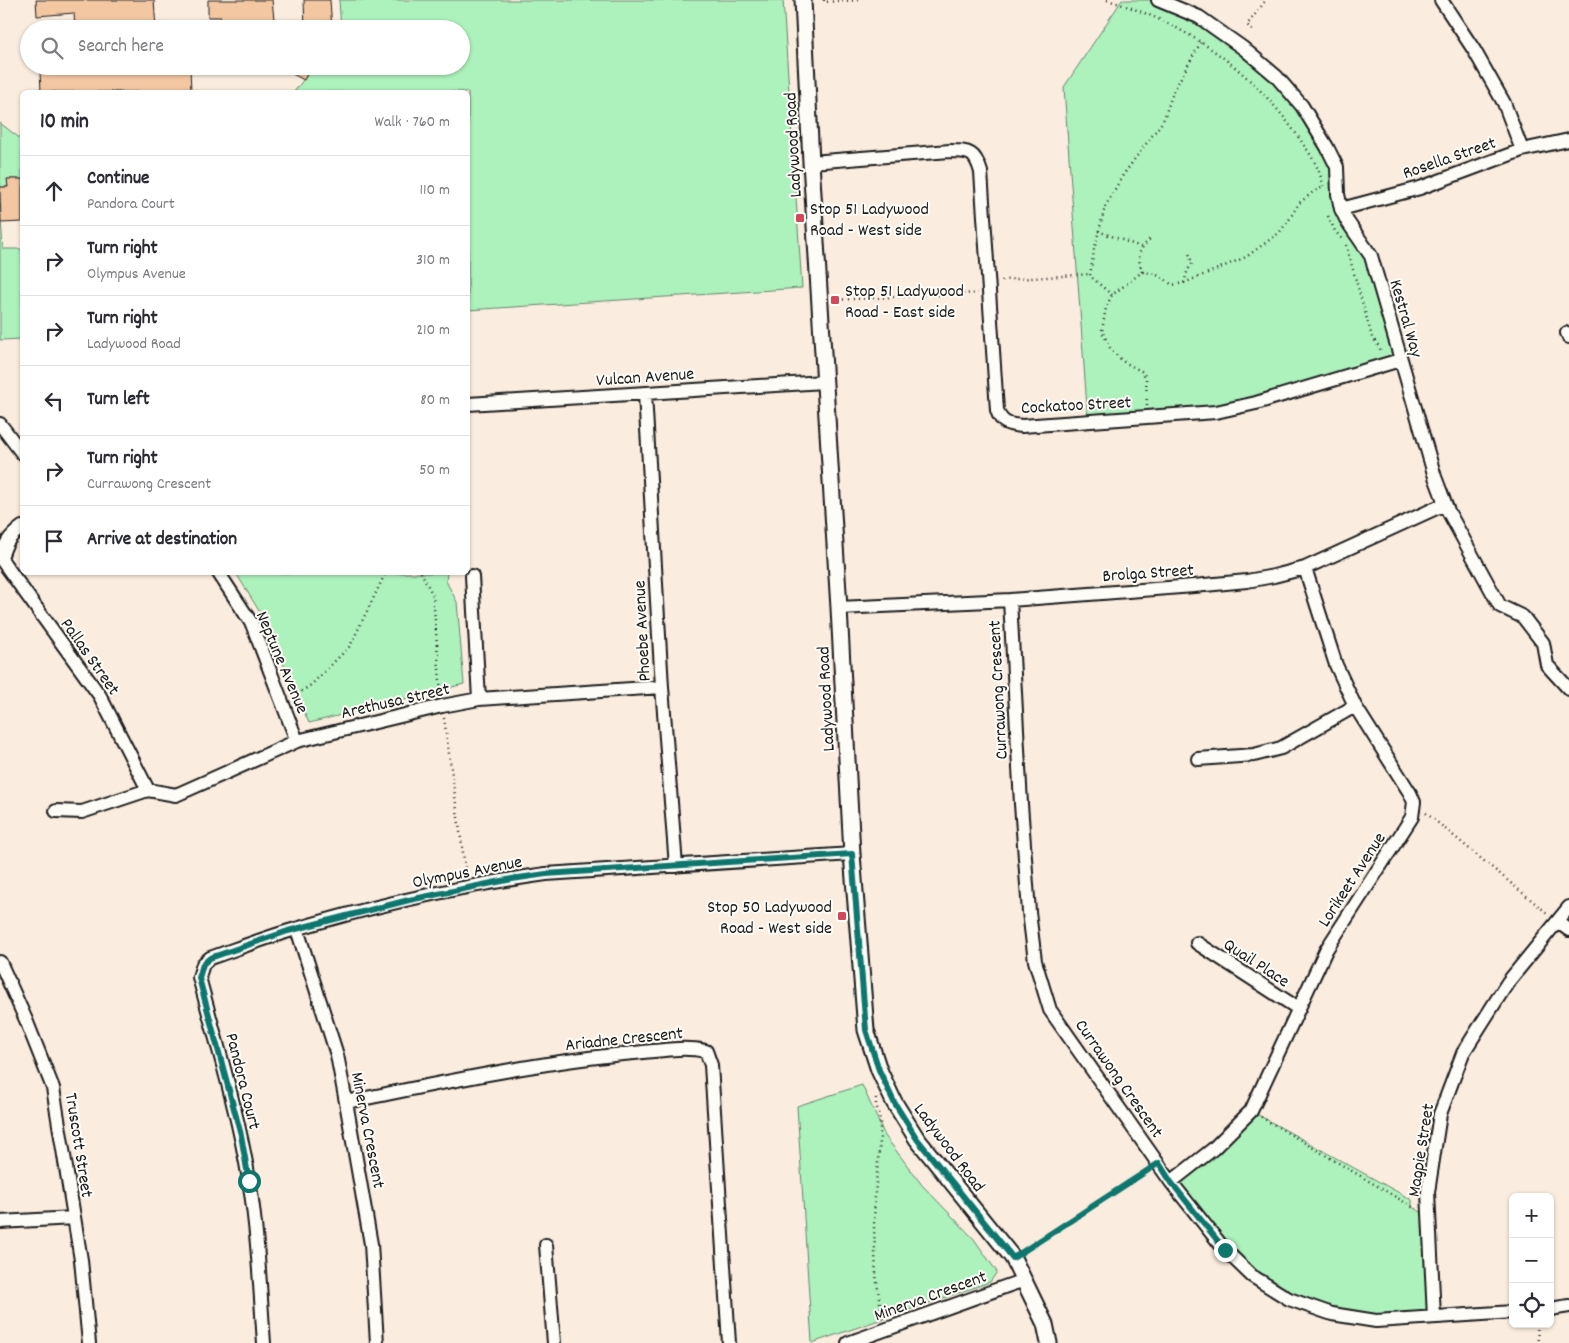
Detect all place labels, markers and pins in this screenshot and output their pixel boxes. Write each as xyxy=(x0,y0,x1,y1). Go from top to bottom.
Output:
place label: Stop 51 Ladywood Road - West side xyxy=(810,198,929,244)
marker: Stop 51 Ladywood Road - West side xyxy=(794,212,806,224)
place label: Stop 51 Ladywood Road - East side xyxy=(845,280,964,326)
marker: Stop 51 Ladywood Road - East side xyxy=(829,294,841,306)
place label: Stop 50 Ladywood Road - West side xyxy=(707,896,832,942)
marker: Stop 50 Ladywood Road - West side xyxy=(836,910,848,922)

